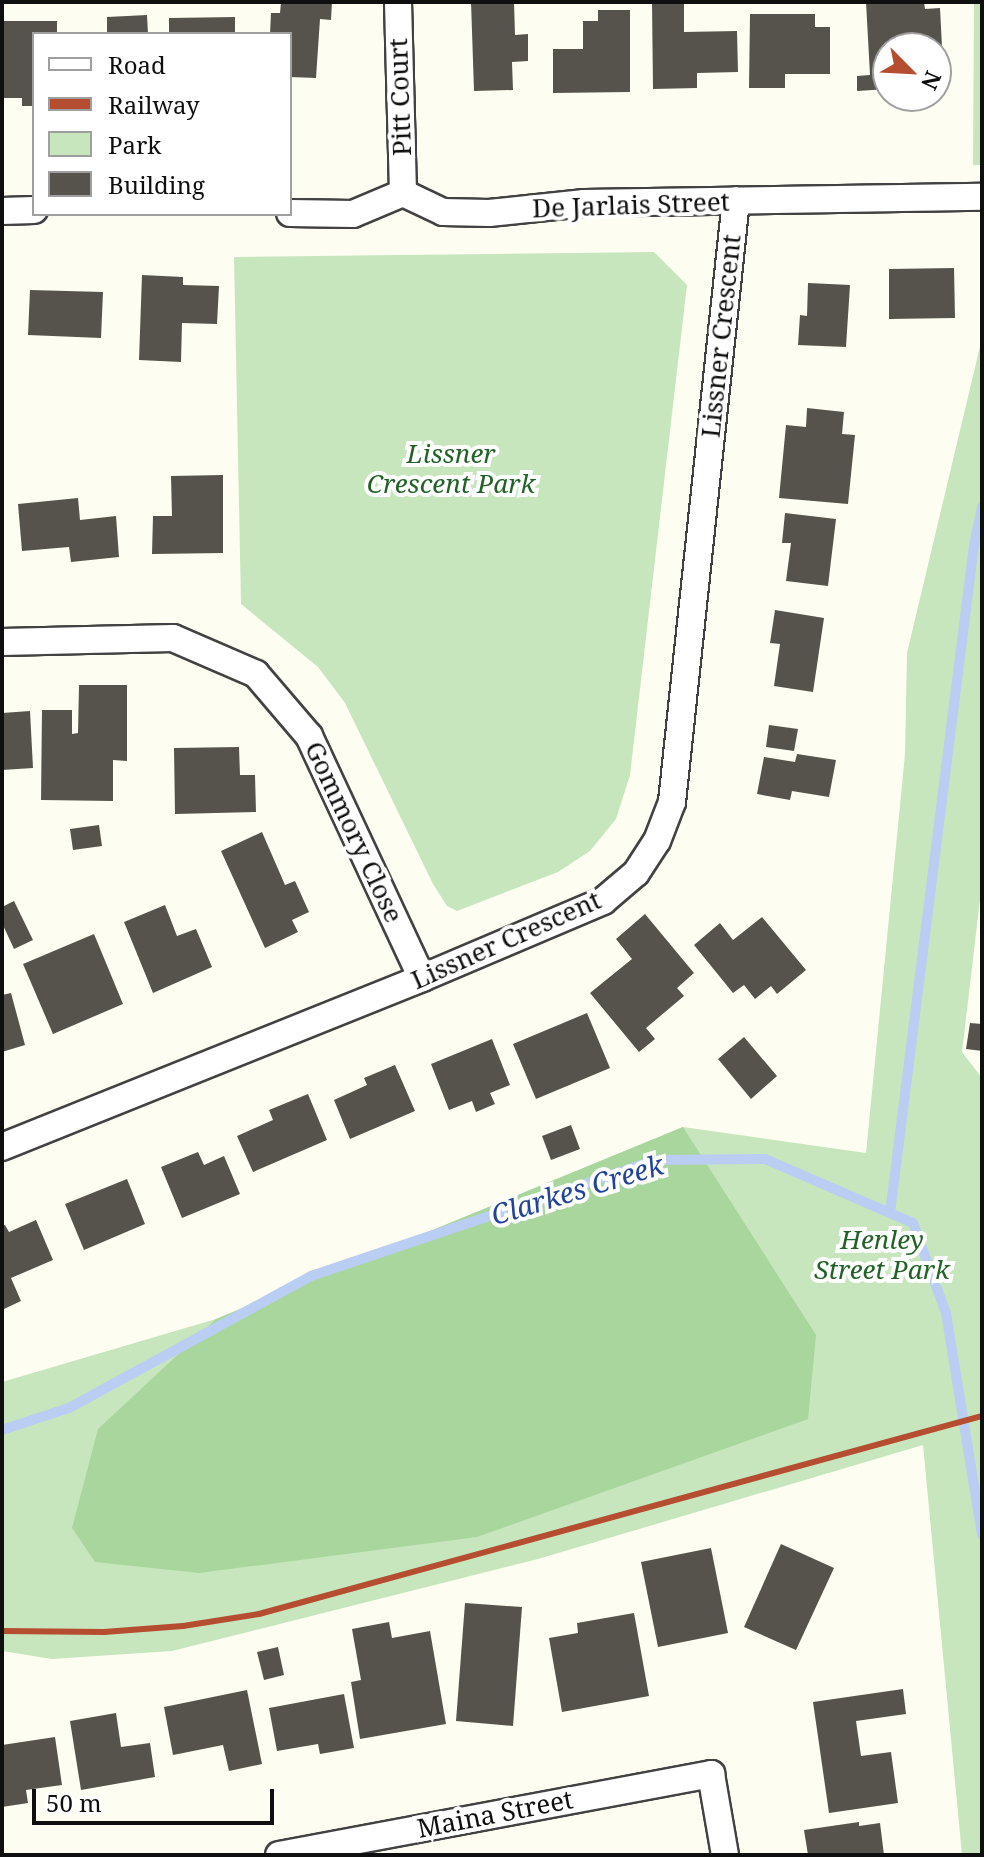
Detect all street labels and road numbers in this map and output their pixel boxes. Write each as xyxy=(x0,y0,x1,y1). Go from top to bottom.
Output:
street label: Pitt Court xyxy=(382,38,418,156)
street label: De Jarlais Street xyxy=(532,186,730,224)
street label: Lissner Crescent xyxy=(695,233,747,439)
street label: Gommory Close xyxy=(298,737,410,927)
street label: Lissner Crescent xyxy=(406,884,606,996)
street label: Maina Street xyxy=(414,1784,576,1844)

